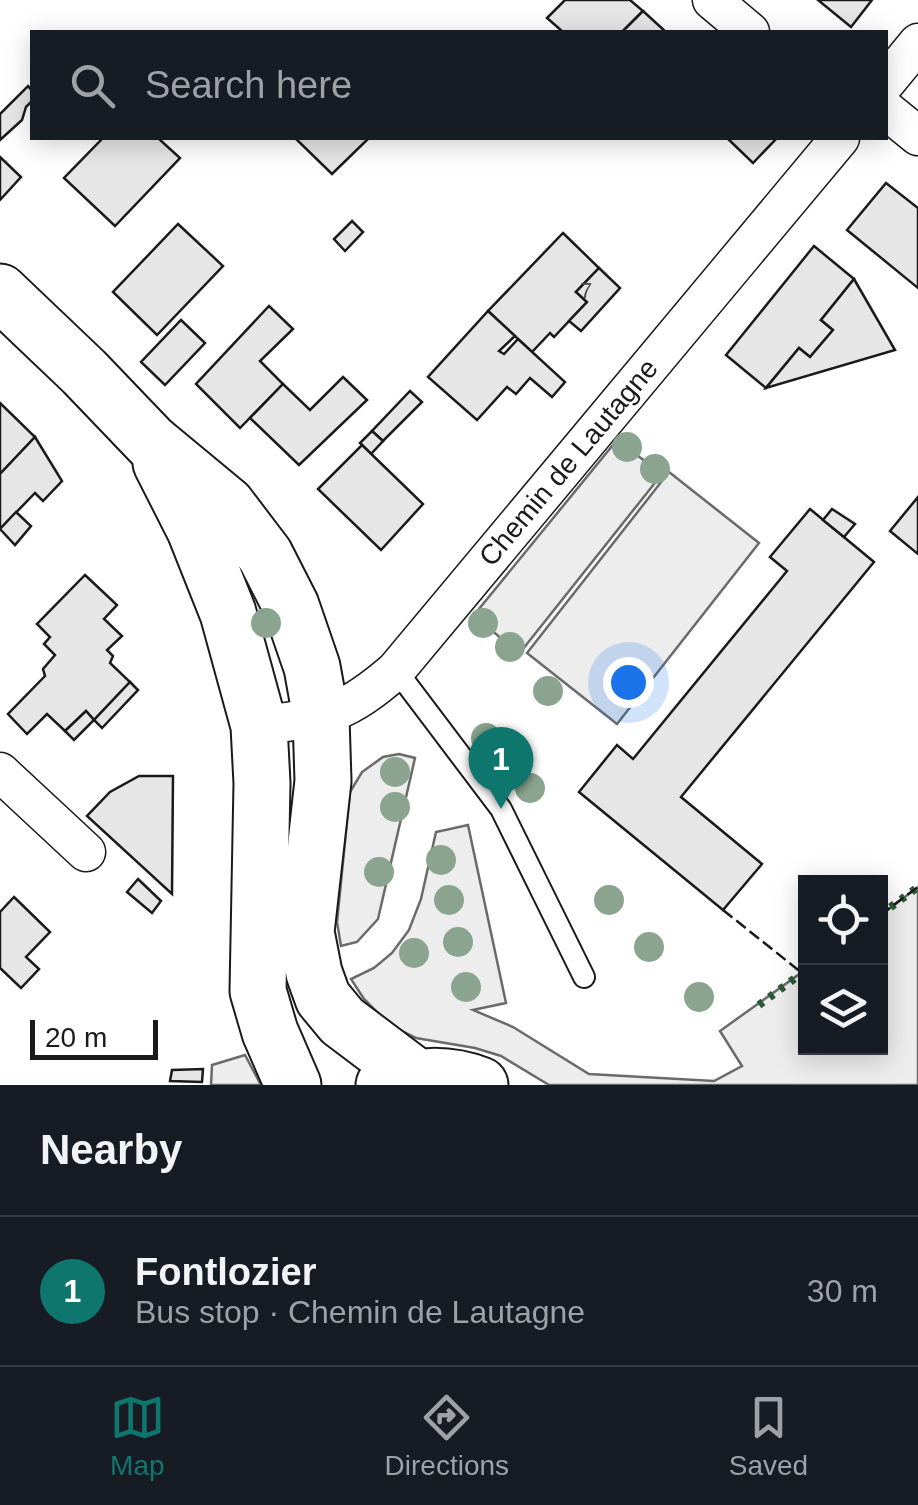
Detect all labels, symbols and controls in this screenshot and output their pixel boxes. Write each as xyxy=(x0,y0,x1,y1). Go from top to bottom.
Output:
search box xyxy=(30,30,888,140)
icon: search xyxy=(65,58,120,113)
text: Search here xyxy=(145,64,352,106)
house number: 7 xyxy=(580,278,592,303)
street label: Chemin de Lautagne xyxy=(473,353,664,572)
your location xyxy=(603,657,654,708)
pin: 1 xyxy=(468,726,534,809)
map controls xyxy=(798,875,888,1055)
button: locate xyxy=(798,875,888,965)
button: layers xyxy=(798,965,888,1055)
scale bar xyxy=(30,1015,158,1060)
text: 20 m xyxy=(45,1022,107,1053)
text: Nearby xyxy=(40,1126,182,1173)
text: Fontlozier xyxy=(135,1251,317,1293)
text: 1 xyxy=(64,1273,81,1309)
text: 30 m xyxy=(807,1273,878,1309)
text: Bus stop · Chemin de Lautagne xyxy=(135,1294,585,1330)
tab: Map xyxy=(110,1390,165,1482)
tab: Directions xyxy=(385,1390,509,1482)
tab: Saved xyxy=(729,1390,808,1482)

